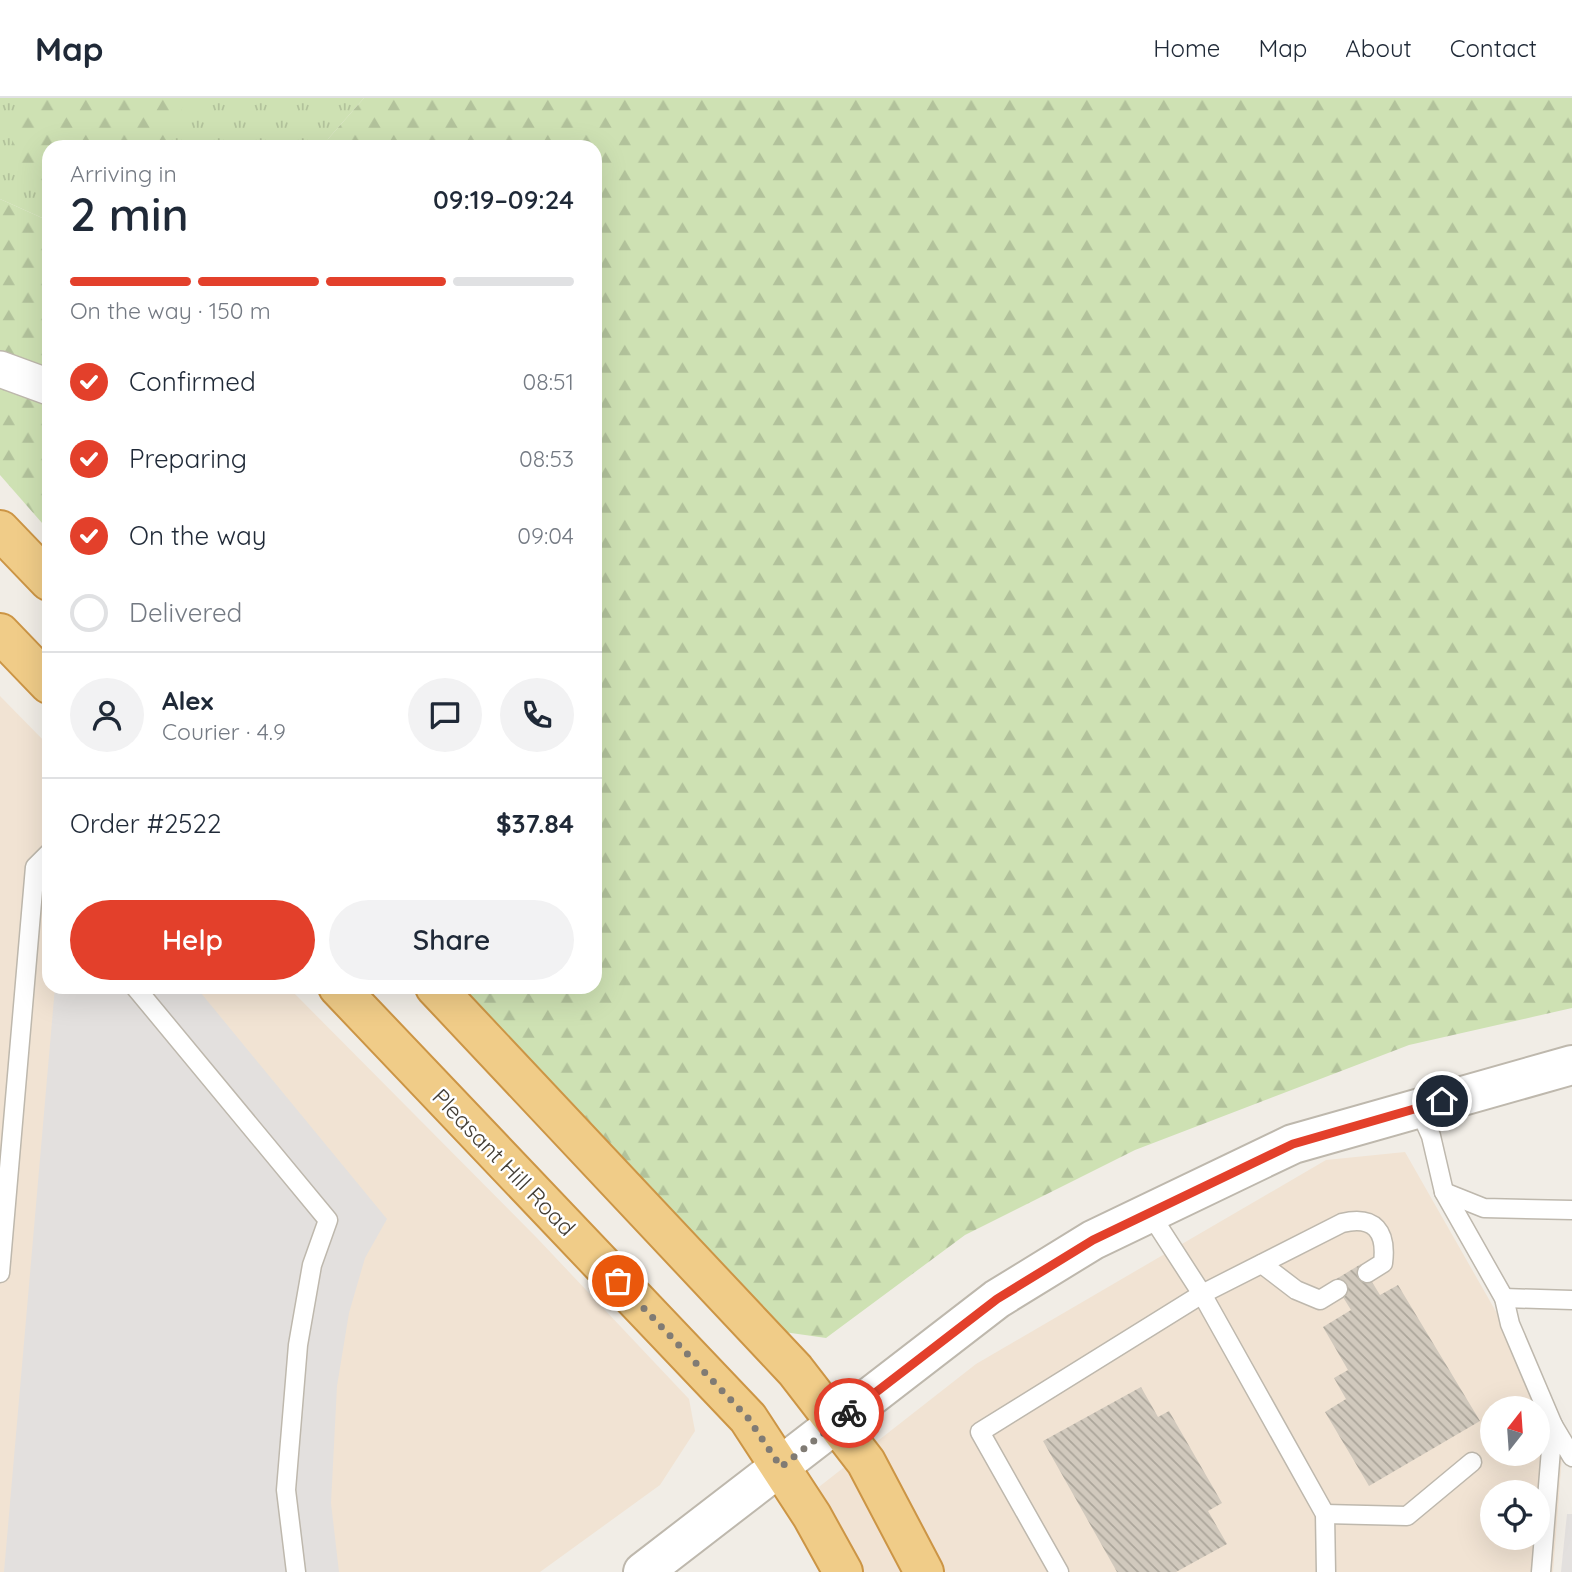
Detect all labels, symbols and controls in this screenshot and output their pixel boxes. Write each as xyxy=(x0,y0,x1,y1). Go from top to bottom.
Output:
text: Map xyxy=(35,28,103,69)
text: Home xyxy=(1153,33,1220,63)
text: Map xyxy=(1258,33,1307,63)
text: About xyxy=(1345,33,1412,63)
text: Contact xyxy=(1450,33,1537,63)
text: Arriving in xyxy=(70,159,177,188)
text: 09:19–09:24 xyxy=(433,183,574,216)
text: 2 min xyxy=(70,185,189,243)
text: On the way · 150 m xyxy=(70,296,271,325)
icon: check xyxy=(70,363,108,401)
text: Confirmed xyxy=(129,365,256,398)
text: 08:51 xyxy=(523,367,574,396)
icon: check xyxy=(70,440,108,478)
text: Preparing xyxy=(129,442,247,475)
text: 08:53 xyxy=(519,444,574,473)
icon: check xyxy=(70,517,108,555)
text: On the way xyxy=(129,519,267,552)
text: 09:04 xyxy=(517,521,574,550)
text: Delivered xyxy=(129,596,242,629)
button: person xyxy=(70,678,144,752)
button: chat xyxy=(408,678,482,752)
button: phone xyxy=(500,678,574,752)
text: Alex xyxy=(162,684,213,717)
text: Courier · 4.9 xyxy=(162,717,286,746)
text: Order #2522 xyxy=(70,807,221,840)
text: $37.84 xyxy=(496,807,574,840)
button: Help xyxy=(70,900,315,980)
button: Share xyxy=(329,900,574,980)
pin xyxy=(1412,1071,1472,1131)
street label: Pleasant Hill Road xyxy=(426,1082,582,1242)
icon: home xyxy=(1423,1082,1461,1120)
pin xyxy=(588,1251,648,1311)
icon: bag xyxy=(599,1262,637,1300)
courier xyxy=(814,1378,884,1448)
icon: bike xyxy=(830,1394,868,1432)
north arrow xyxy=(1480,1396,1550,1466)
map controls xyxy=(1480,1396,1550,1550)
button: locate xyxy=(1480,1480,1550,1550)

